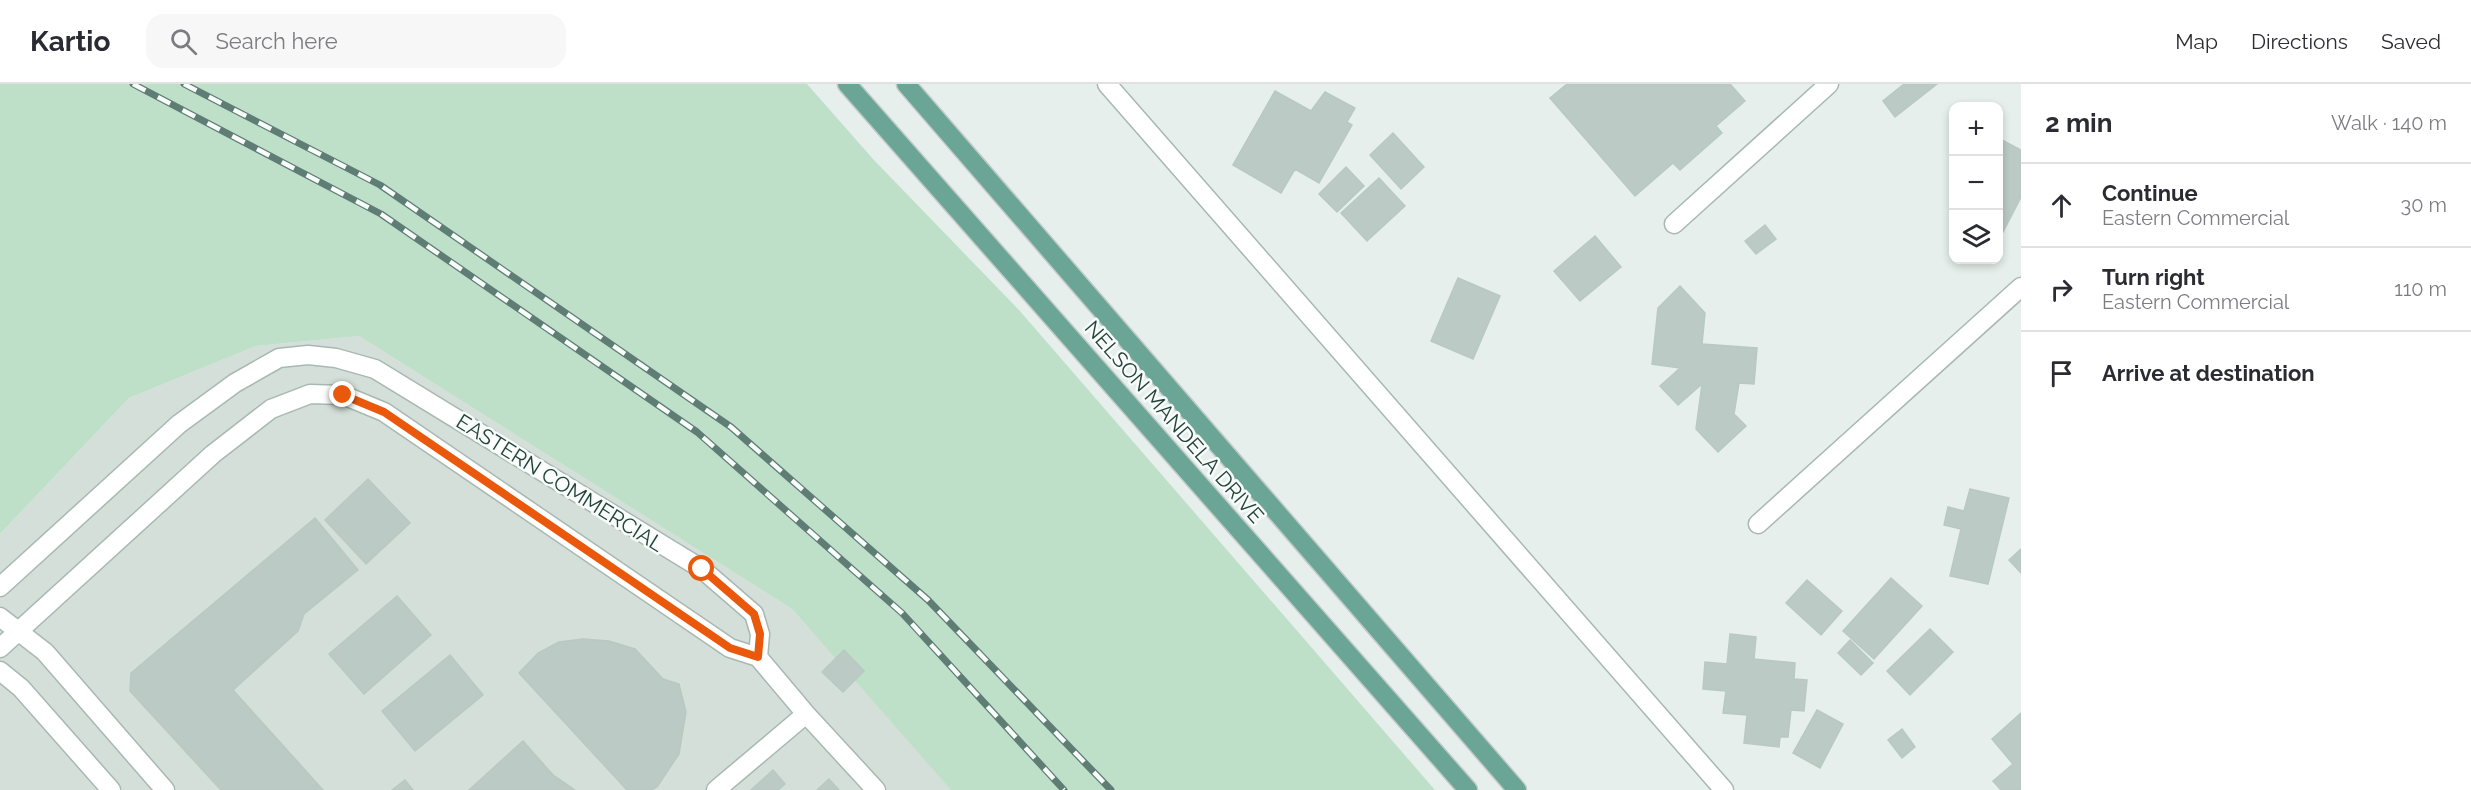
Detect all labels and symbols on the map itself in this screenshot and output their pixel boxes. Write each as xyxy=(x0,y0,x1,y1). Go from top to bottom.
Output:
street label: NELSON MANDELA DRIVE xyxy=(1080,315,1269,528)
route end xyxy=(329,381,355,407)
street label: EASTERN COMMERCIAL xyxy=(452,408,669,557)
route start xyxy=(688,555,714,581)

